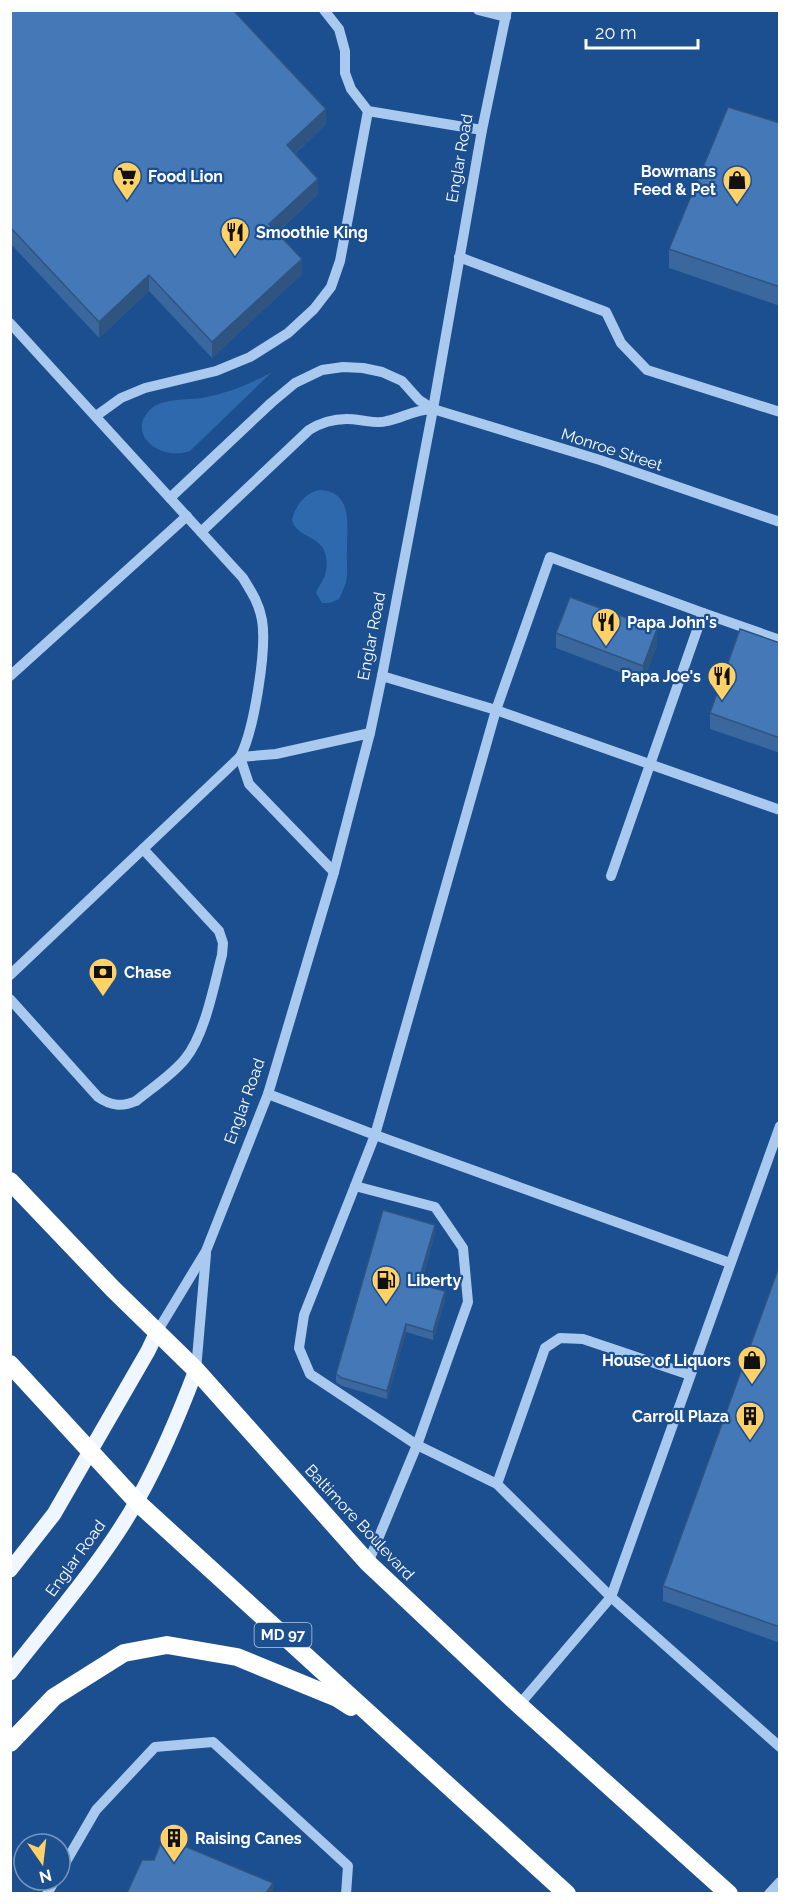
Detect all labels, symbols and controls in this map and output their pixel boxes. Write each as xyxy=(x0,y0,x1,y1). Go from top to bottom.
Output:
scale bar xyxy=(586,12,698,50)
text: 20 m xyxy=(595,22,637,43)
street label: Englar Road xyxy=(442,112,477,204)
supermarket icon: Food Lion xyxy=(111,160,143,202)
place label: Bowmans Feed & Pet xyxy=(633,162,716,199)
shop icon: Bowmans Feed & Pet xyxy=(721,164,753,206)
place label: Food Lion xyxy=(148,167,223,186)
restaurant icon: Smoothie King xyxy=(219,216,251,258)
place label: Smoothie King xyxy=(256,223,368,242)
street label: Monroe Street xyxy=(559,424,666,475)
street label: Englar Road xyxy=(354,590,389,682)
restaurant icon: Papa John's xyxy=(590,606,622,648)
place label: Papa John's xyxy=(627,613,717,632)
restaurant icon: Papa Joe's xyxy=(706,660,738,702)
place label: Papa Joe's xyxy=(621,667,701,686)
bank icon: Chase xyxy=(87,956,119,998)
place label: Chase xyxy=(124,963,172,982)
street label: Englar Road xyxy=(220,1056,269,1147)
fuel station icon: Liberty xyxy=(370,1264,402,1306)
place label: Liberty xyxy=(407,1271,461,1290)
shop icon: House of Liquors xyxy=(736,1344,768,1386)
place label: House of Liquors xyxy=(602,1351,731,1370)
building icon: Carroll Plaza xyxy=(734,1400,766,1442)
place label: Carroll Plaza xyxy=(632,1407,729,1426)
street label: Baltimore Boulevard xyxy=(301,1461,418,1584)
street label: Englar Road xyxy=(41,1516,109,1600)
road number: MD 97 xyxy=(254,1623,312,1647)
building icon: Raising Canes xyxy=(158,1822,190,1864)
place label: Raising Canes xyxy=(195,1829,302,1848)
north arrow xyxy=(12,1832,72,1892)
text: N xyxy=(37,1865,54,1887)

